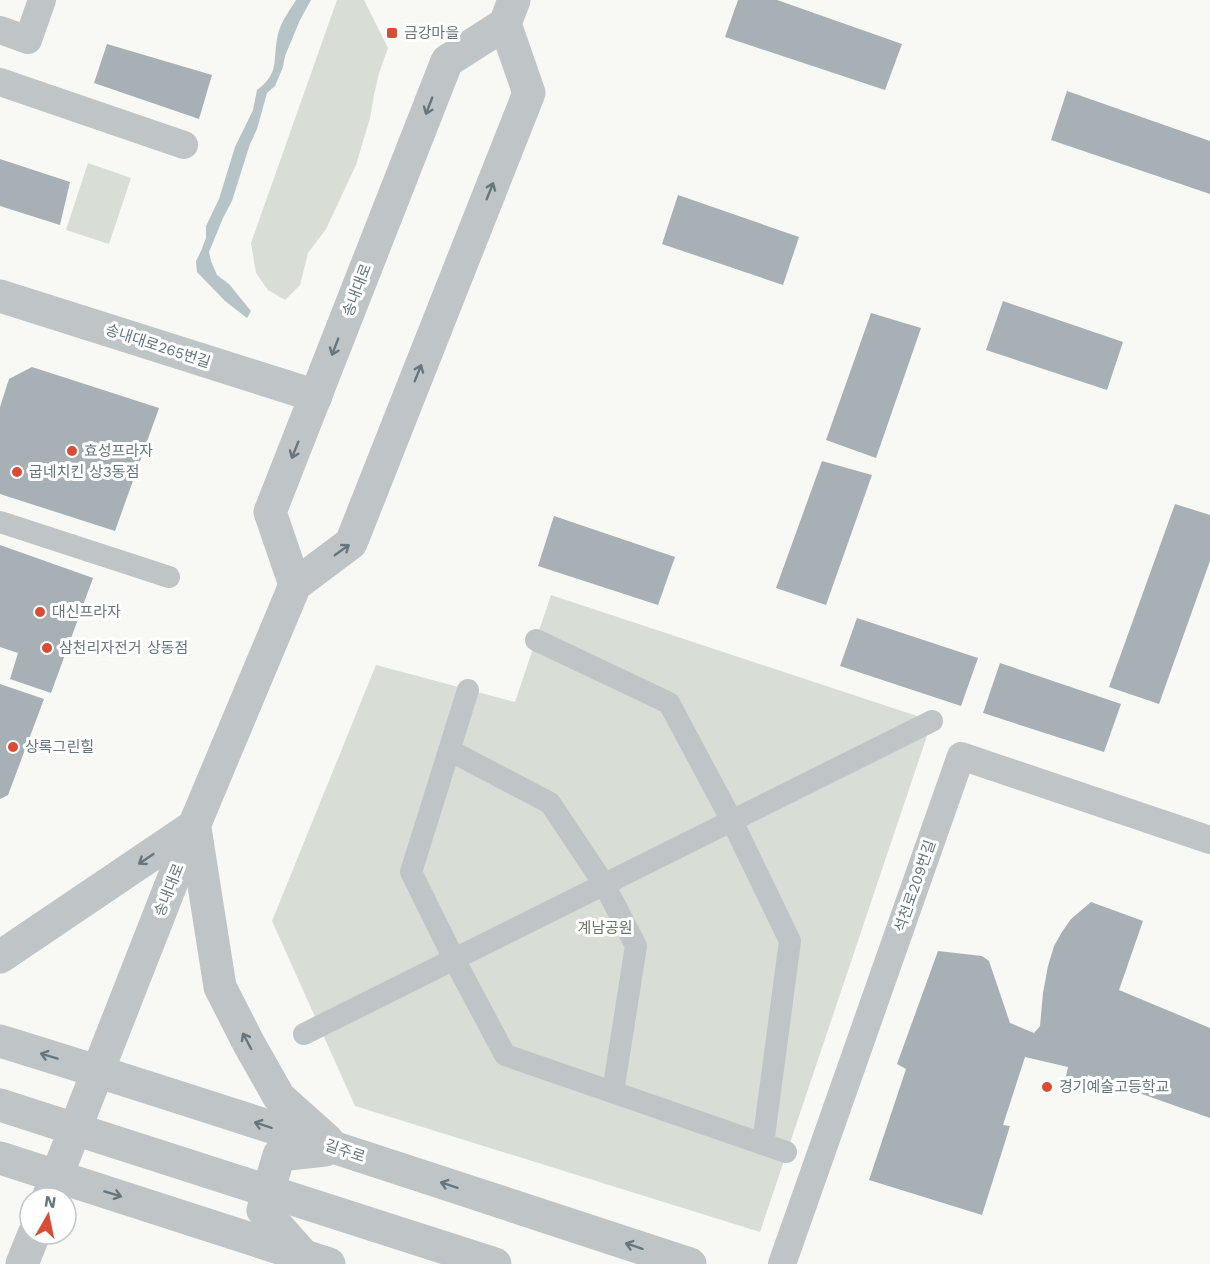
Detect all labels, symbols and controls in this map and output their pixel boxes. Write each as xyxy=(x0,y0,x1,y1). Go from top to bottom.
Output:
place label: 금강마을 xyxy=(404,24,459,42)
marker: 금강마을 xyxy=(385,26,399,40)
one-way arrow xyxy=(423,97,434,115)
one-way arrow xyxy=(485,182,496,201)
street label: 송내대로 xyxy=(339,261,375,319)
street label: 송내대로265번길 xyxy=(103,321,213,371)
one-way arrow xyxy=(329,337,340,355)
one-way arrow xyxy=(414,364,425,382)
one-way arrow xyxy=(289,440,300,459)
place label: 효성프라자 xyxy=(84,442,153,460)
marker: 효성프라자 xyxy=(65,444,79,458)
place label: 굽네치킨 상3동점 xyxy=(29,463,139,481)
marker: 굽네치킨 상3동점 xyxy=(10,465,24,479)
one-way arrow xyxy=(333,544,349,556)
place label: 대신프라자 xyxy=(52,603,121,621)
marker: 대신프라자 xyxy=(33,605,47,619)
place label: 삼천리자전거 상동점 xyxy=(59,639,188,657)
marker: 삼천리자전거 상동점 xyxy=(40,641,54,655)
place label: 상록그린힐 xyxy=(25,738,94,756)
marker: 상록그린힐 xyxy=(6,740,20,754)
street label: 석천로209번길 xyxy=(891,838,939,934)
one-way arrow xyxy=(138,853,154,865)
street label: 송내대로 xyxy=(150,861,188,919)
park label: 계남공원 xyxy=(577,919,633,937)
one-way arrow xyxy=(241,1033,253,1050)
one-way arrow xyxy=(40,1050,59,1061)
place label: 경기예술고등학교 xyxy=(1059,1078,1169,1096)
marker: 경기예술고등학교 xyxy=(1040,1080,1054,1094)
one-way arrow xyxy=(254,1119,273,1130)
street label: 길주로 xyxy=(323,1136,367,1166)
one-way arrow xyxy=(440,1179,459,1190)
north arrow xyxy=(18,1186,78,1246)
one-way arrow xyxy=(103,1189,122,1200)
text: N xyxy=(43,1191,58,1212)
one-way arrow xyxy=(625,1240,644,1251)

